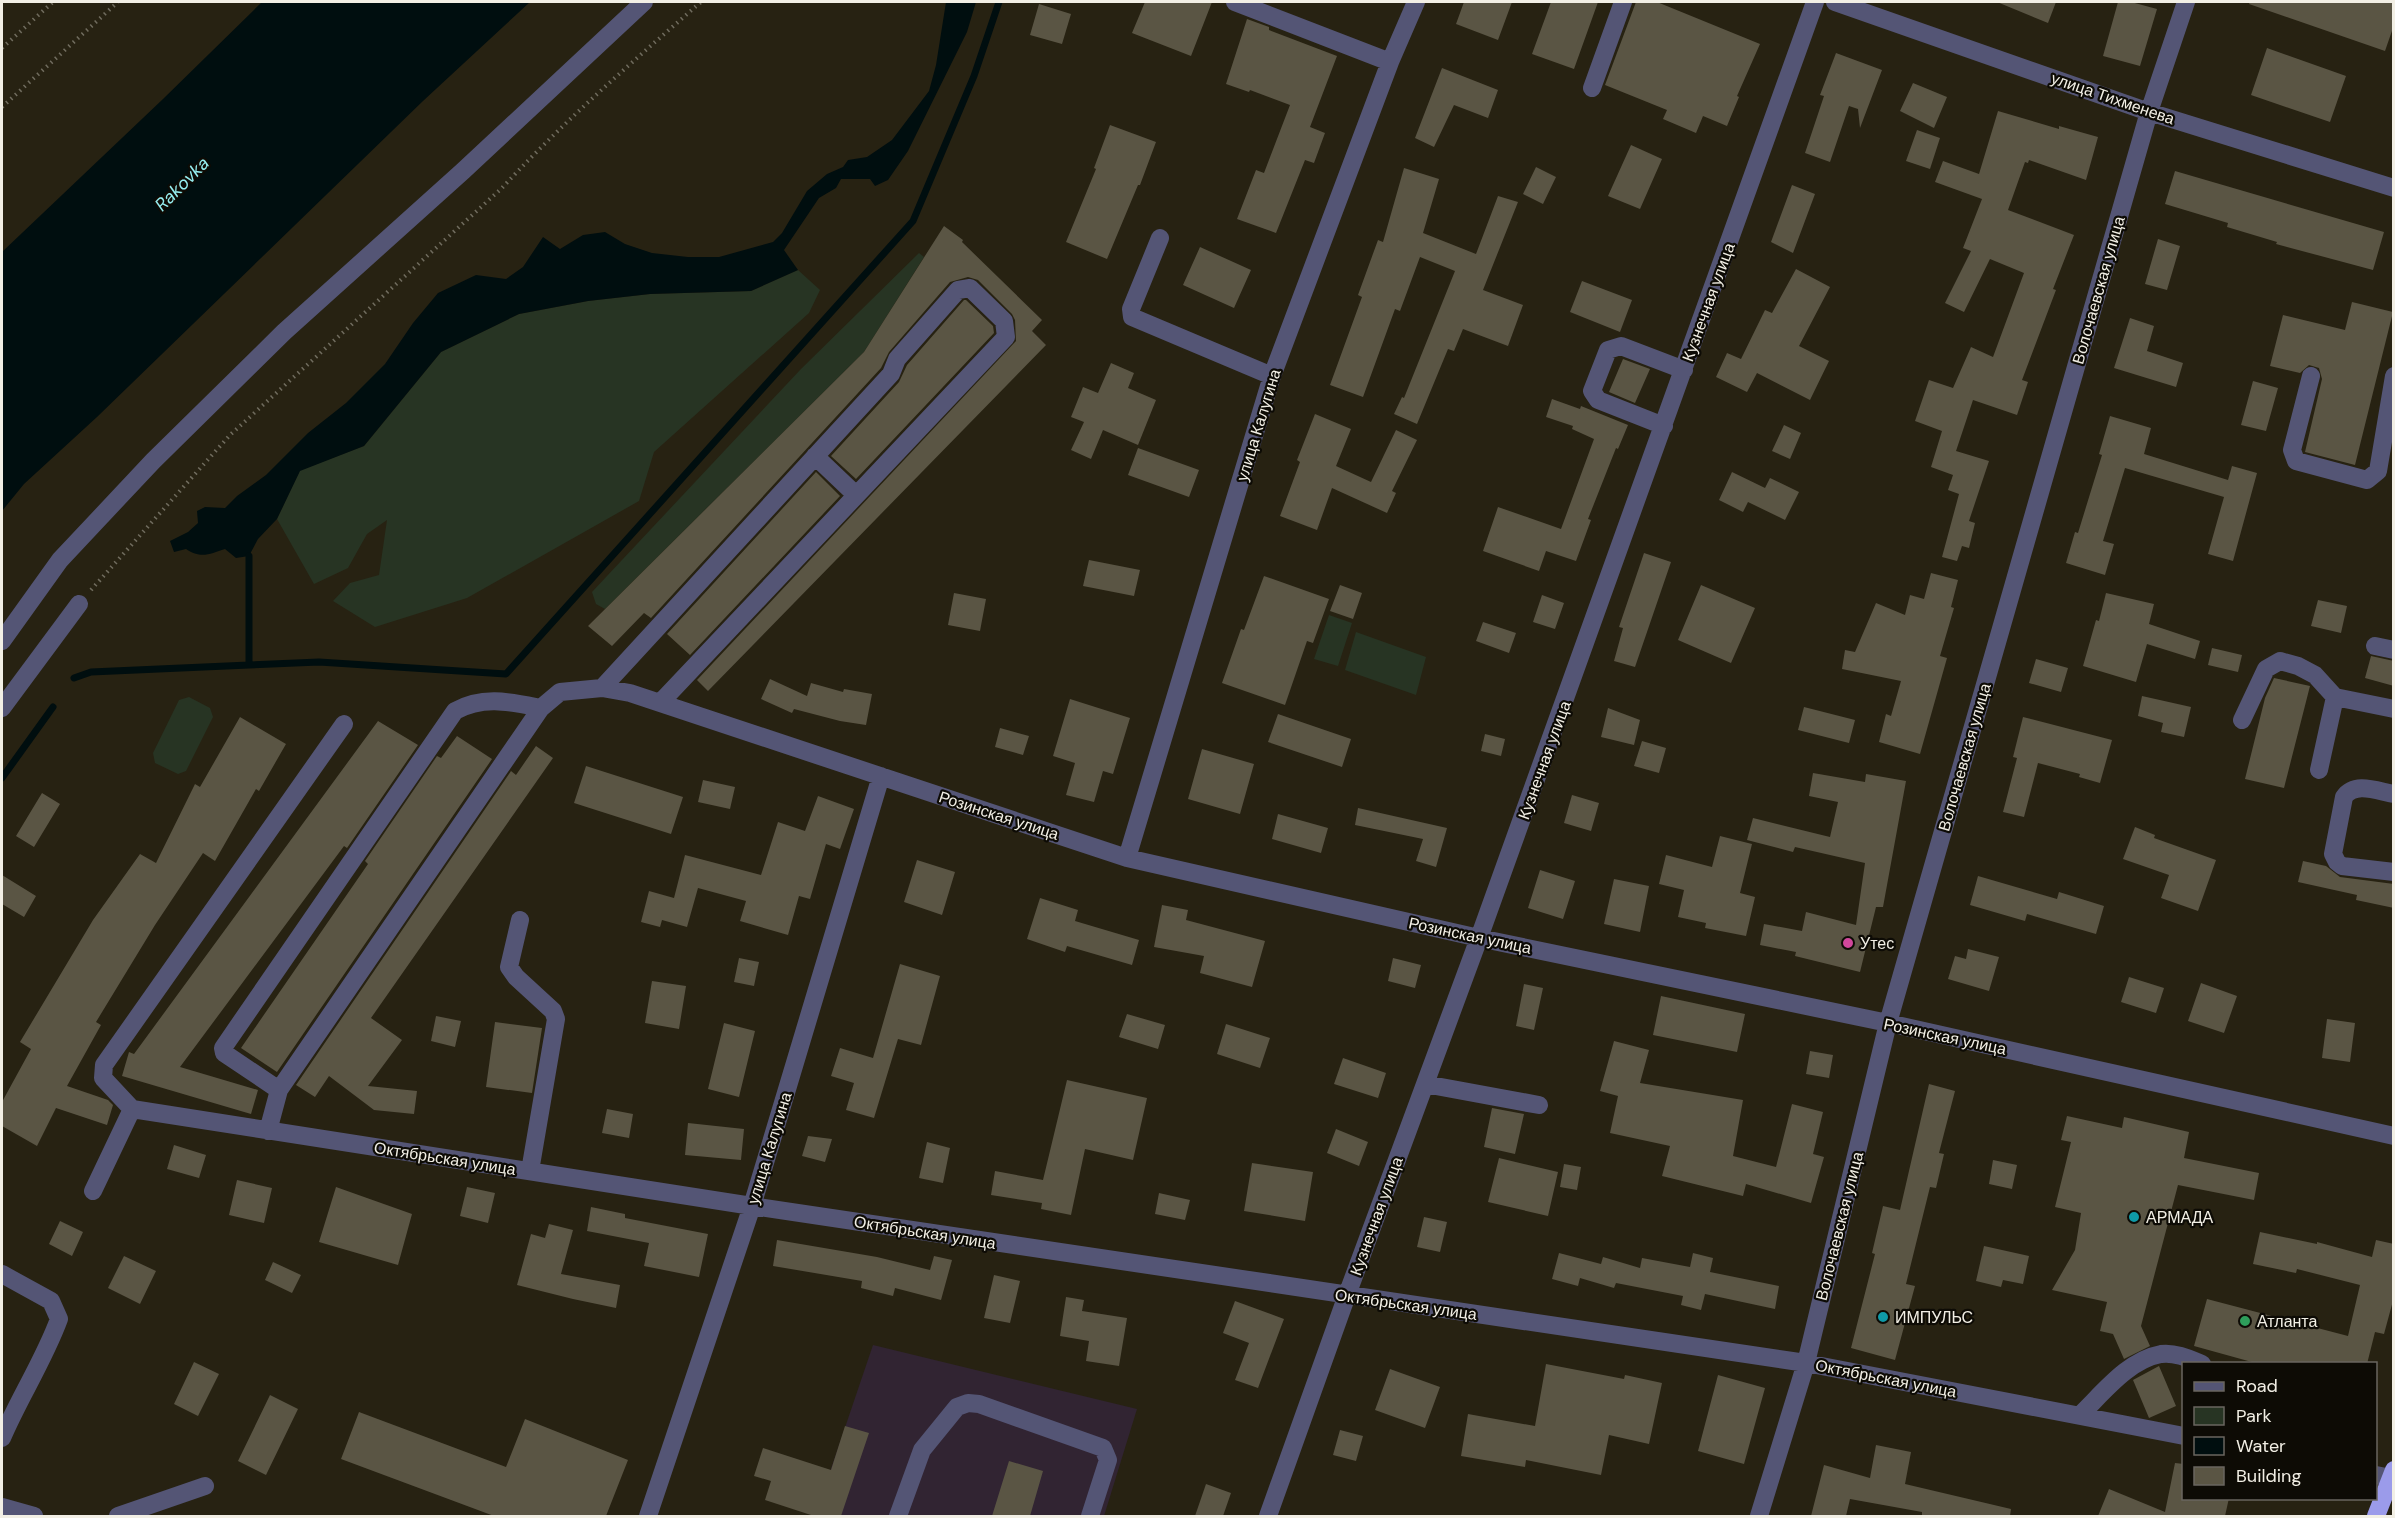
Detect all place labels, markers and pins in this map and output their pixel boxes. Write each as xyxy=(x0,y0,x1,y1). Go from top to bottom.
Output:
place label: Утес xyxy=(1860,933,1894,954)
marker: Утес xyxy=(1841,936,1855,950)
place label: АРМАДА xyxy=(2146,1207,2214,1228)
marker: АРМАДА xyxy=(2127,1210,2141,1224)
place label: ИМПУЛЬС xyxy=(1895,1307,1973,1328)
marker: ИМПУЛЬС xyxy=(1876,1310,1890,1324)
place label: Атланта xyxy=(2257,1311,2318,1332)
marker: Атланта xyxy=(2238,1314,2252,1328)

